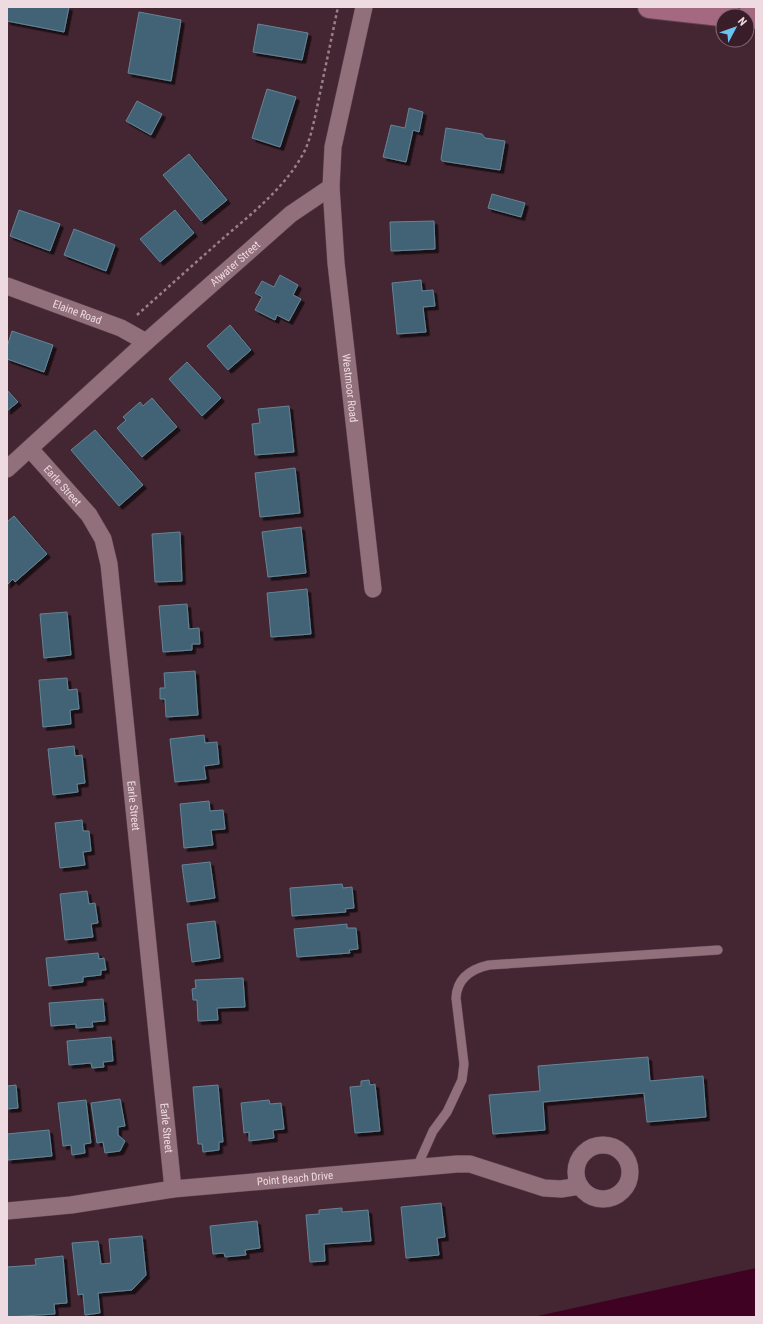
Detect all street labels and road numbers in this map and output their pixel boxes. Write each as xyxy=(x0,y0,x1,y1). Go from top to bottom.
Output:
street label: Atwater Street xyxy=(208,238,263,289)
street label: Elaine Road xyxy=(51,297,103,327)
street label: Westmoor Road xyxy=(339,353,360,423)
street label: Earle Street xyxy=(41,463,84,509)
street label: Earle Street xyxy=(124,780,142,831)
street label: Earle Street xyxy=(157,1102,175,1154)
street label: Point Beach Drive xyxy=(256,1169,334,1189)

